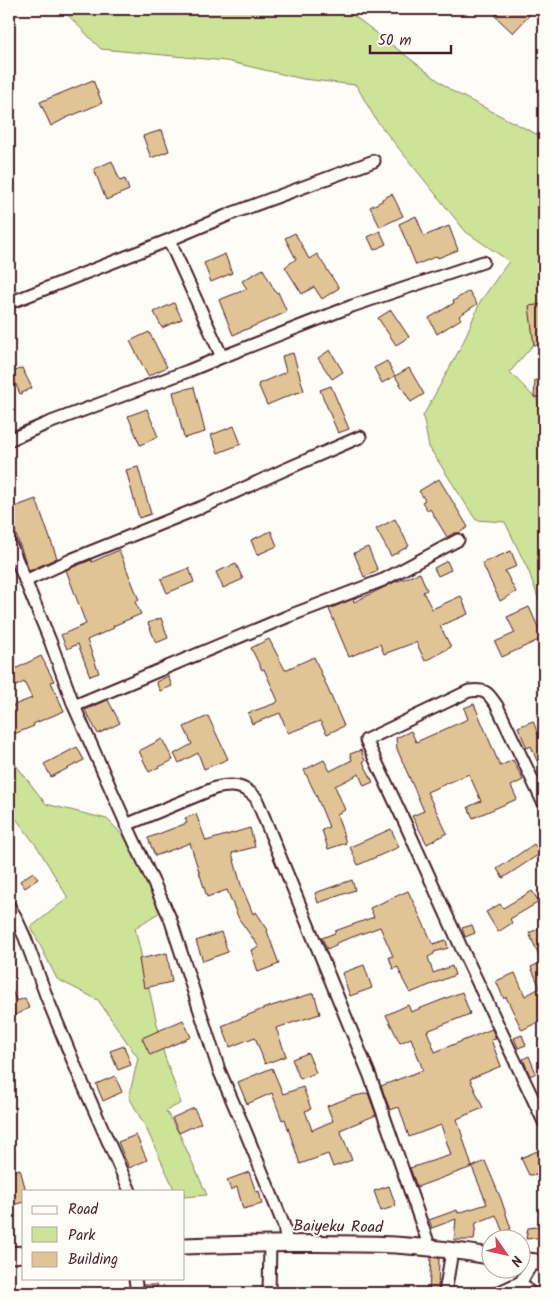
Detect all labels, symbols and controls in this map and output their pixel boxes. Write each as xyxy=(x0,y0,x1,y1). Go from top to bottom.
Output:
scale bar xyxy=(370,22,452,54)
text: 50 m xyxy=(378,29,412,53)
legend xyxy=(22,1190,185,1280)
text: Road xyxy=(68,1198,99,1222)
street label: Baiyeku Road xyxy=(293,1214,384,1240)
text: Park xyxy=(68,1224,96,1248)
north arrow xyxy=(480,1230,530,1280)
text: Building xyxy=(68,1248,118,1272)
text: N xyxy=(504,1251,528,1271)

